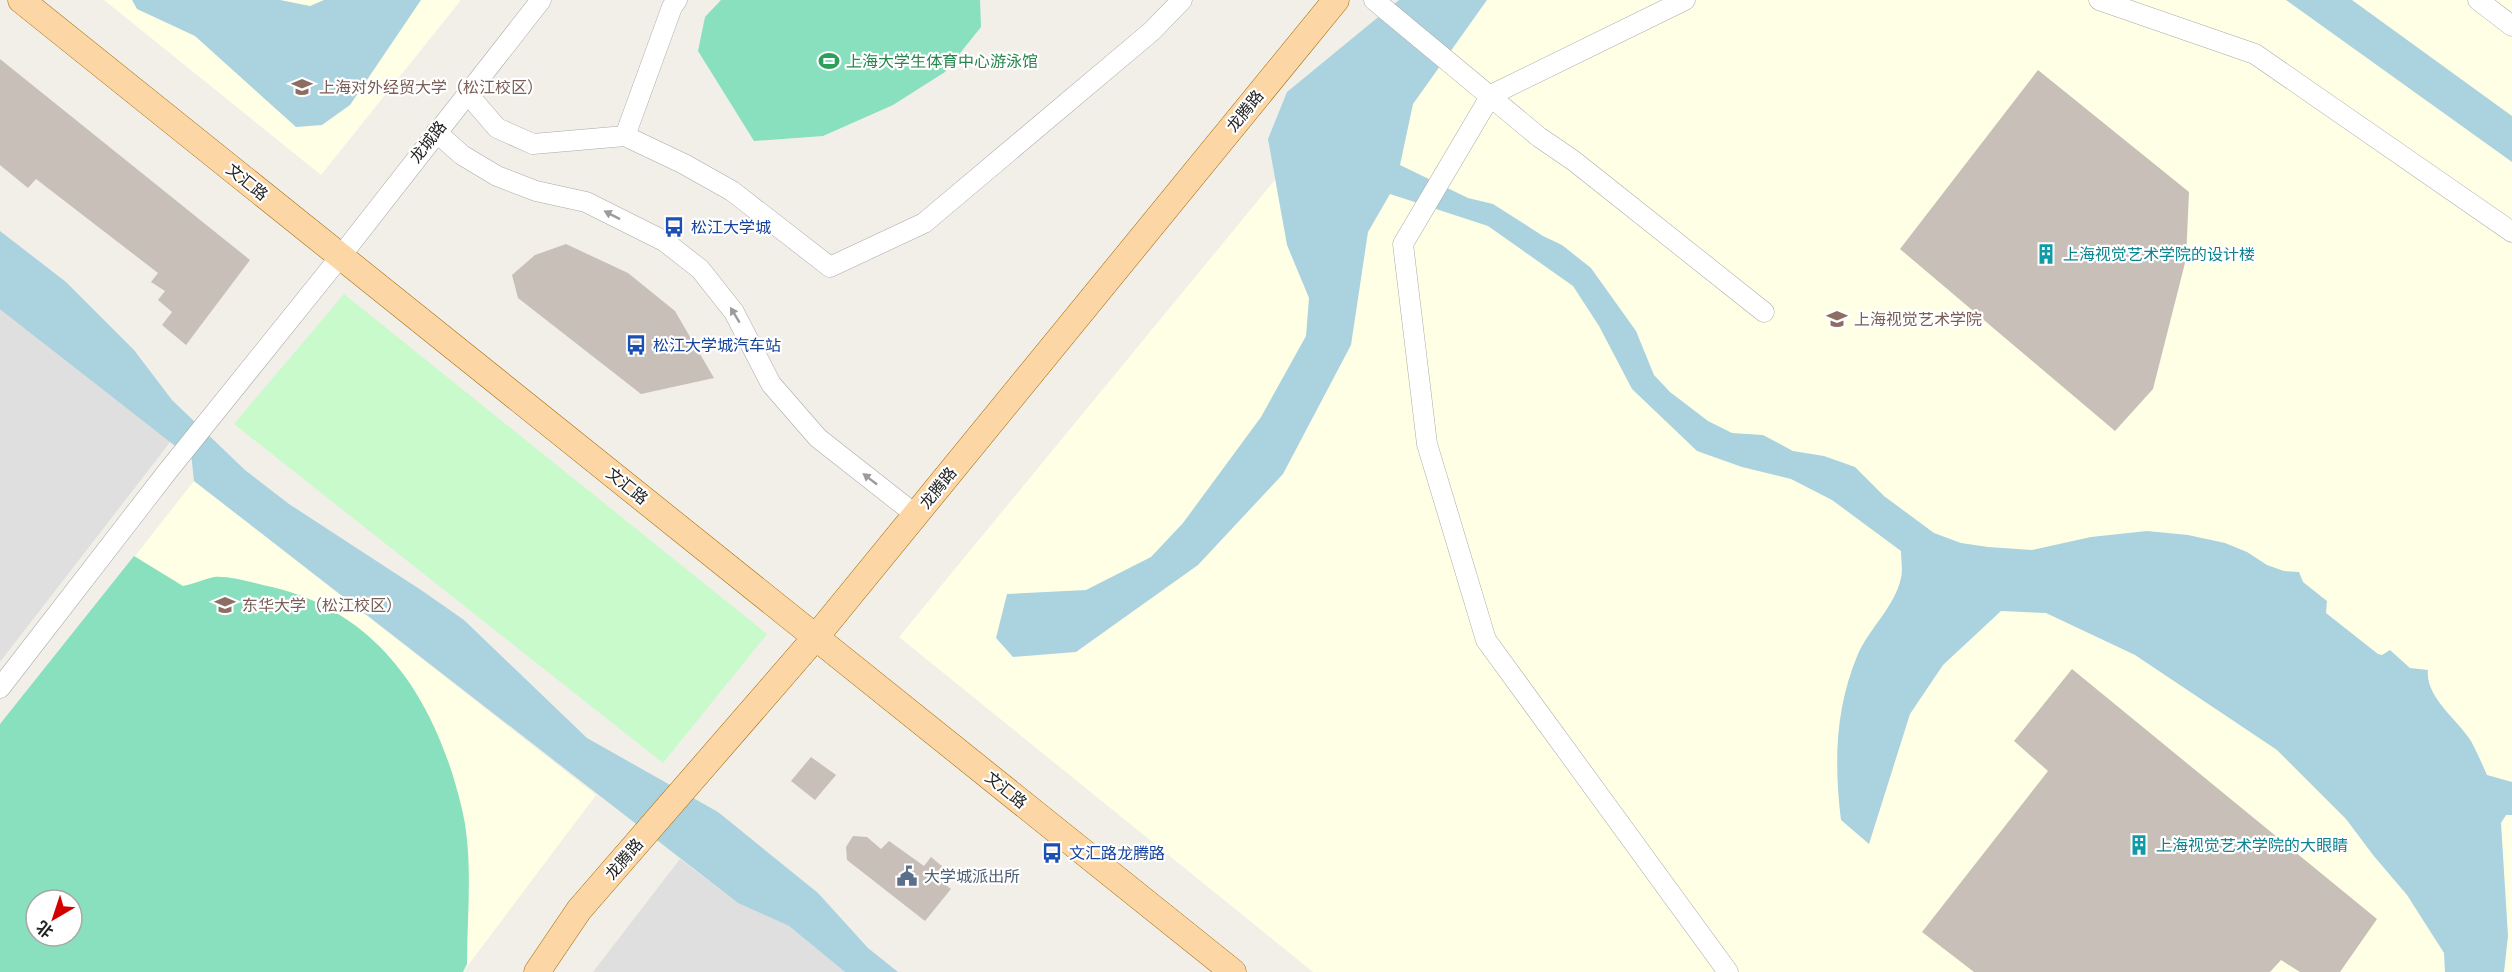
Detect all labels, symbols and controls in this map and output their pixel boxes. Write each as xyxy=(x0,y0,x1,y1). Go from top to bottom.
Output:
sports icon: 上海大学生体育中心游泳馆 xyxy=(817,49,841,73)
place label: 上海大学生体育中心游泳馆 xyxy=(846,53,1038,70)
school or university icon: 上海对外经贸大学（松江校区） xyxy=(290,75,314,99)
place label: 上海对外经贸大学（松江校区） xyxy=(319,79,543,96)
street label: 龙腾路 xyxy=(1223,87,1267,135)
street label: 龙城路 xyxy=(407,118,449,166)
street label: 文汇路 xyxy=(223,160,271,204)
one-way arrow xyxy=(603,210,620,219)
bus stop icon: 松江大学城 xyxy=(662,215,686,239)
place label: 松江大学城 xyxy=(691,219,771,236)
building icon: 上海视觉艺术学院的设计楼 xyxy=(2034,242,2058,266)
place label: 上海视觉艺术学院的设计楼 xyxy=(2063,246,2255,263)
one-way arrow xyxy=(729,307,740,323)
school or university icon: 上海视觉艺术学院 xyxy=(1825,307,1849,331)
place label: 上海视觉艺术学院 xyxy=(1854,311,1982,328)
bus stop icon: 松江大学城汽车站 xyxy=(624,333,648,357)
place label: 松江大学城汽车站 xyxy=(653,337,781,354)
street label: 文汇路 xyxy=(603,464,651,508)
street label: 龙腾路 xyxy=(916,464,960,512)
one-way arrow xyxy=(862,472,878,485)
school or university icon: 东华大学（松江校区） xyxy=(213,593,237,617)
place label: 东华大学（松江校区） xyxy=(242,597,402,614)
street label: 文汇路 xyxy=(982,768,1030,812)
building icon: 上海视觉艺术学院的大眼睛 xyxy=(2127,833,2151,857)
street label: 龙腾路 xyxy=(602,835,646,883)
place label: 上海视觉艺术学院的大眼睛 xyxy=(2156,837,2348,854)
bus stop icon: 文汇路龙腾路 xyxy=(1040,841,1064,865)
place label: 文汇路龙腾路 xyxy=(1069,845,1165,862)
public building icon: 大学城派出所 xyxy=(895,864,919,888)
place label: 大学城派出所 xyxy=(924,868,1020,885)
north arrow xyxy=(24,888,84,948)
text: 北 xyxy=(33,918,56,941)

